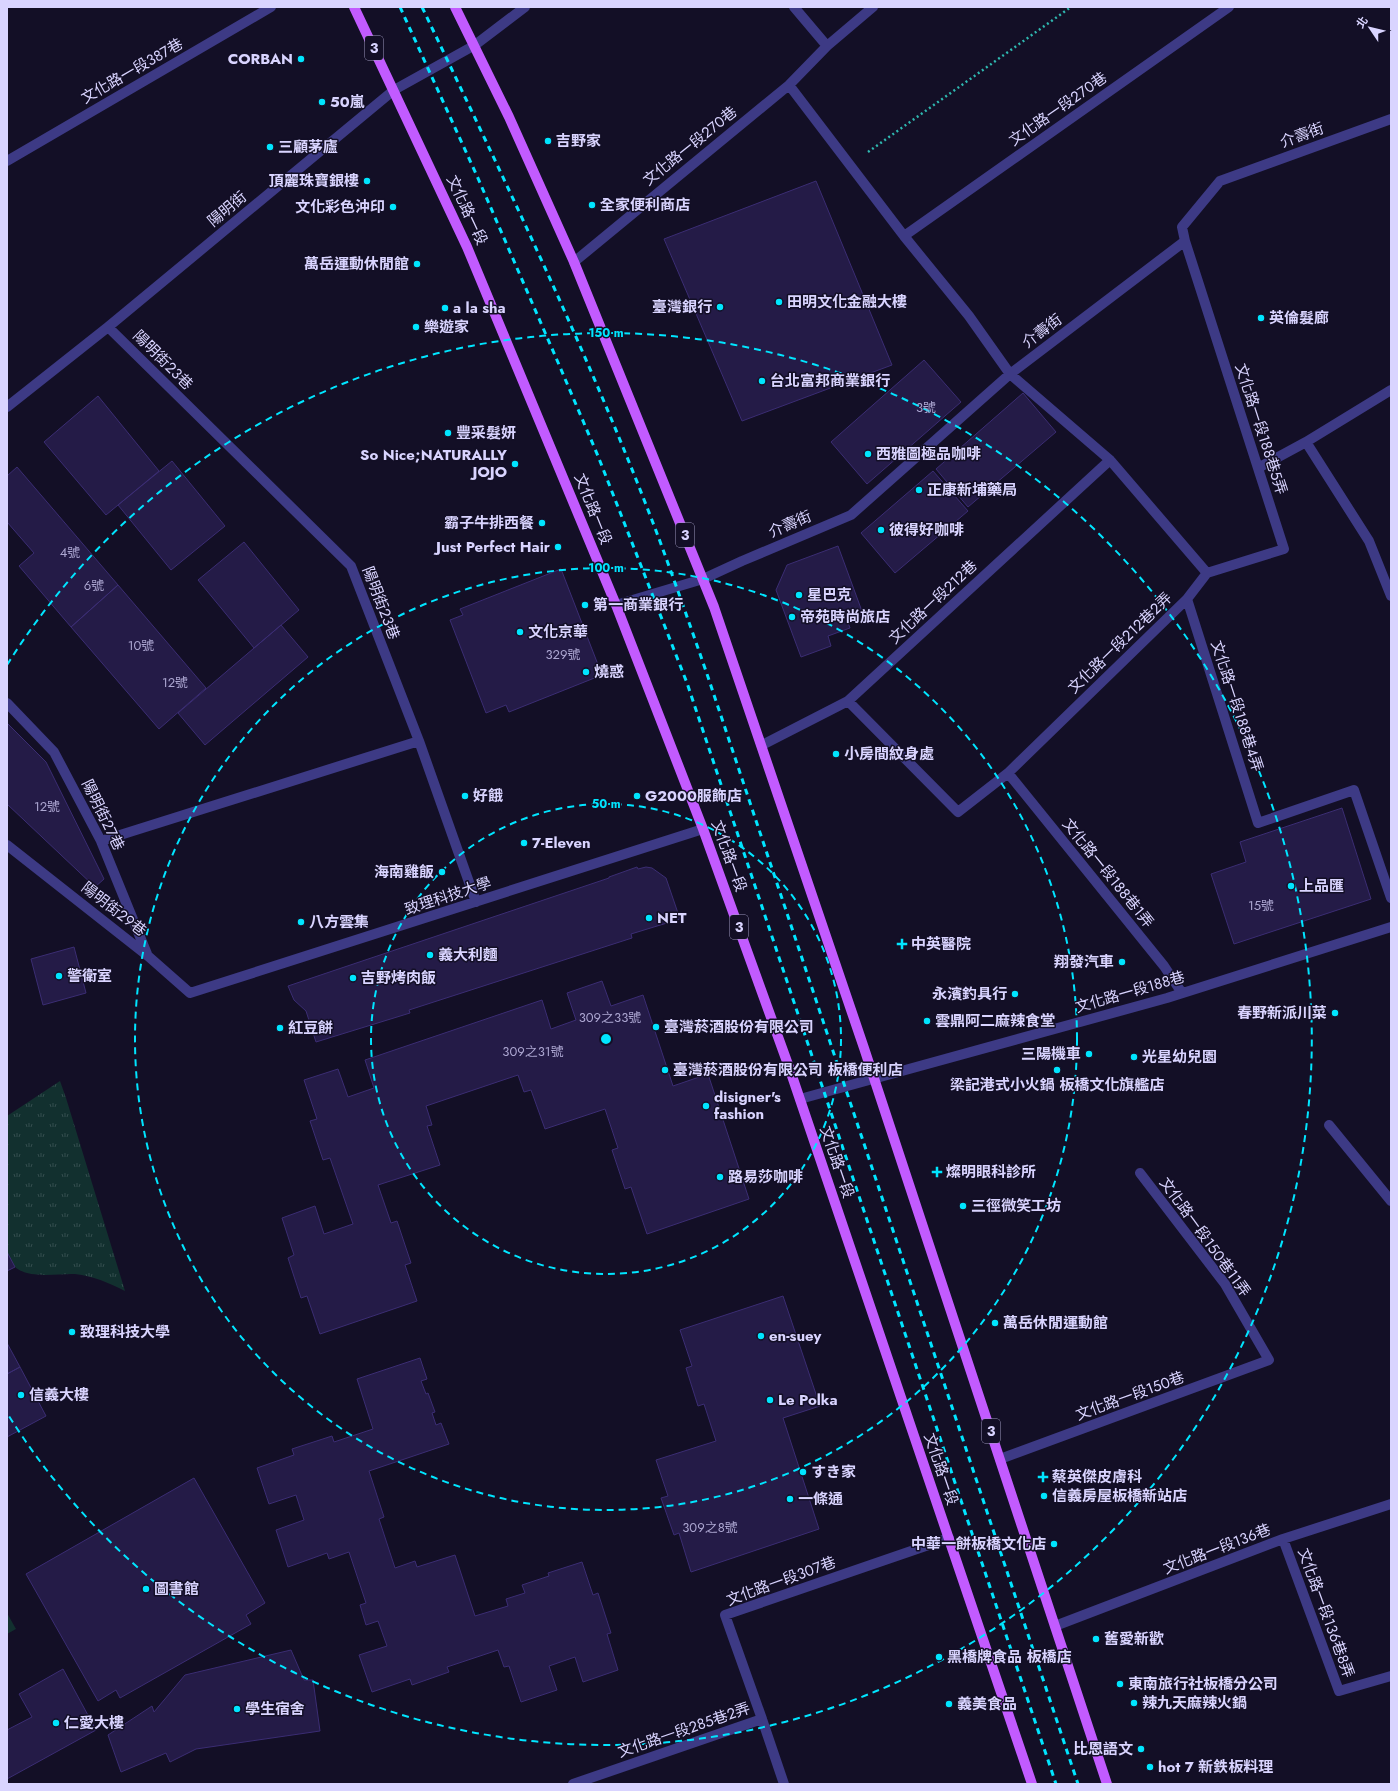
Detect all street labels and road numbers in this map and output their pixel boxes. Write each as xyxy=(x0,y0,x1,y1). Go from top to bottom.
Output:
street label: 文化路一段387巷 xyxy=(77,33,187,109)
road number: 3 xyxy=(365,36,383,60)
street label: 文化路一段270巷 xyxy=(1004,67,1112,151)
street label: 文化路一段270巷 xyxy=(638,101,742,191)
street label: 介壽街 xyxy=(1277,117,1327,153)
street label: 文化路一段 xyxy=(441,171,493,249)
street label: 陽明街 xyxy=(203,186,251,232)
street label: 介壽街 xyxy=(1017,309,1067,353)
street label: 陽明街23巷 xyxy=(128,325,198,395)
street label: 文化路一段188巷5弄 xyxy=(1229,361,1293,497)
street label: 文化路一段 xyxy=(569,470,617,548)
street label: 介壽街 xyxy=(765,505,815,543)
road number: 3 xyxy=(676,523,694,547)
street label: 文化路一段212巷 xyxy=(884,555,982,649)
street label: 陽明街23巷 xyxy=(357,563,405,643)
street label: 文化路一段212巷2弄 xyxy=(1063,587,1177,699)
street label: 文化路一段188巷4弄 xyxy=(1205,638,1269,774)
street label: 陽明街27巷 xyxy=(76,776,130,854)
street label: 文化路一段188巷1弄 xyxy=(1057,814,1159,932)
street label: 文化路一段 xyxy=(706,817,752,895)
street label: 致理科技大學 xyxy=(402,872,494,920)
street label: 陽明街29巷 xyxy=(77,877,151,941)
road number: 3 xyxy=(730,915,748,939)
street label: 文化路一段188巷 xyxy=(1073,966,1187,1018)
street label: 文化路一段 xyxy=(814,1123,860,1201)
street label: 文化路一段150巷11弄 xyxy=(1154,1173,1256,1301)
street label: 文化路一段150巷 xyxy=(1073,1366,1187,1426)
road number: 3 xyxy=(982,1419,1000,1443)
street label: 文化路一段 xyxy=(918,1430,964,1508)
street label: 文化路一段136巷 xyxy=(1160,1518,1274,1580)
street label: 文化路一段136巷8弄 xyxy=(1292,1545,1360,1681)
street label: 文化路一段307巷 xyxy=(723,1551,839,1611)
street label: 文化路一段285巷2弄 xyxy=(615,1697,753,1763)

